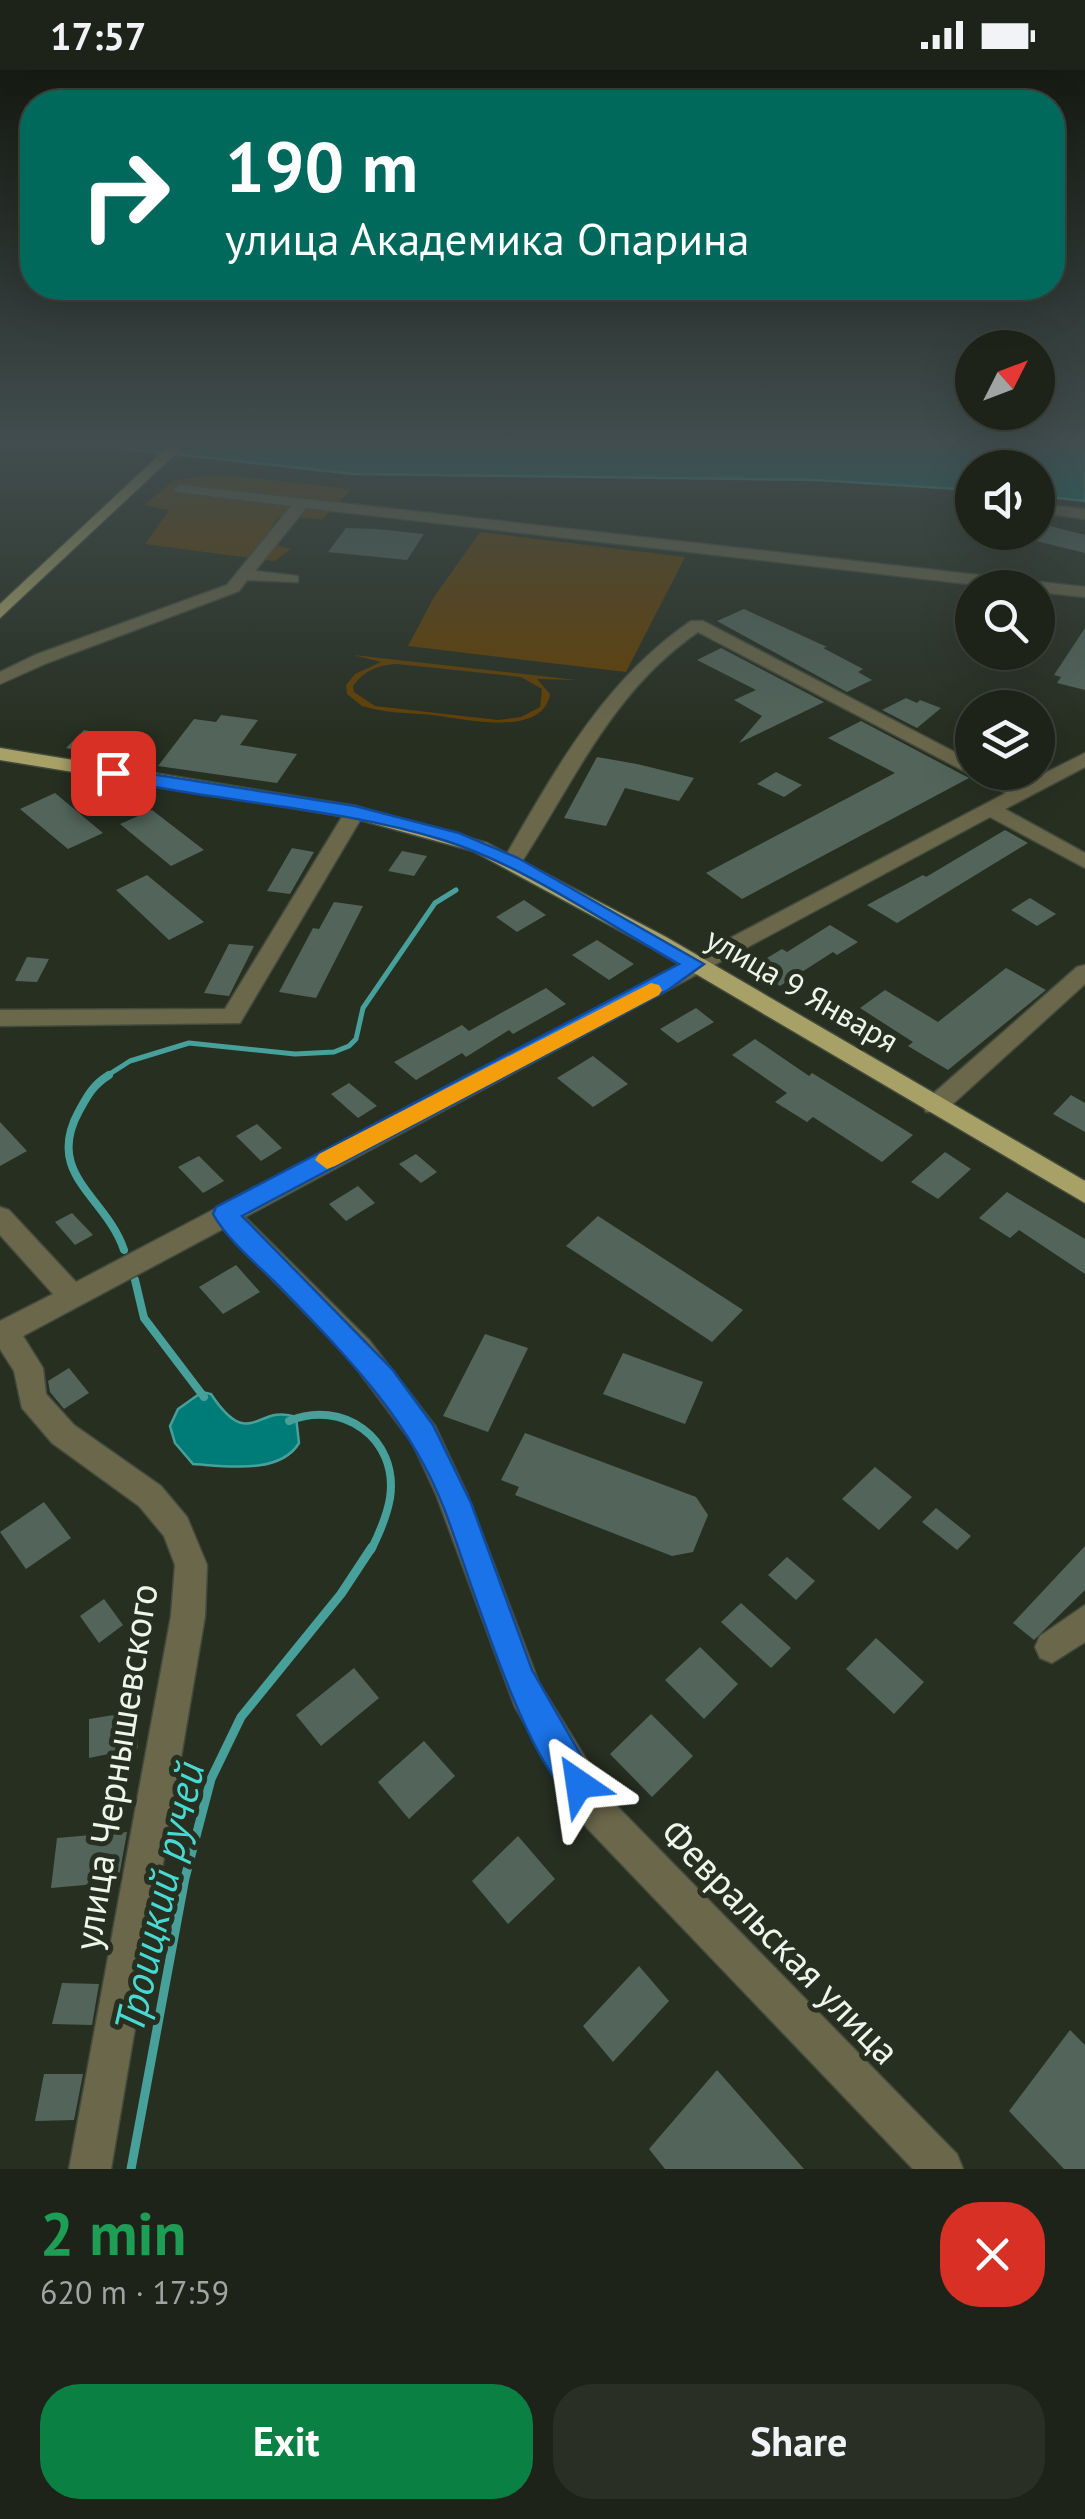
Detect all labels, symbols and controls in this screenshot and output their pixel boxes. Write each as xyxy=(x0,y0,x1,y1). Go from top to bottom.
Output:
text: 17:57 xyxy=(50,11,146,60)
text: 190 m xyxy=(225,121,418,211)
icon: right xyxy=(60,130,190,260)
text: улица Академика Опарина xyxy=(225,209,750,267)
north arrow xyxy=(955,330,1055,430)
map controls xyxy=(955,330,1055,790)
button: sound xyxy=(955,450,1055,550)
button: search xyxy=(955,570,1055,670)
button: layers xyxy=(955,690,1055,790)
pin xyxy=(71,731,156,816)
icon: arrive xyxy=(86,746,141,801)
street label: улица 9 Января xyxy=(699,917,906,1061)
street label: улица Чернышевского xyxy=(61,1580,168,1954)
position arrow xyxy=(527,1732,631,1836)
water label: Троицкий ручей xyxy=(101,1756,216,2038)
street label: Февральская улица xyxy=(651,1808,911,2074)
text: 2 min xyxy=(40,2194,186,2272)
button: close xyxy=(940,2202,1045,2307)
text: 620 m · 17:59 xyxy=(40,2271,229,2313)
button: Exit xyxy=(40,2384,533,2499)
button: Share xyxy=(553,2384,1045,2499)

